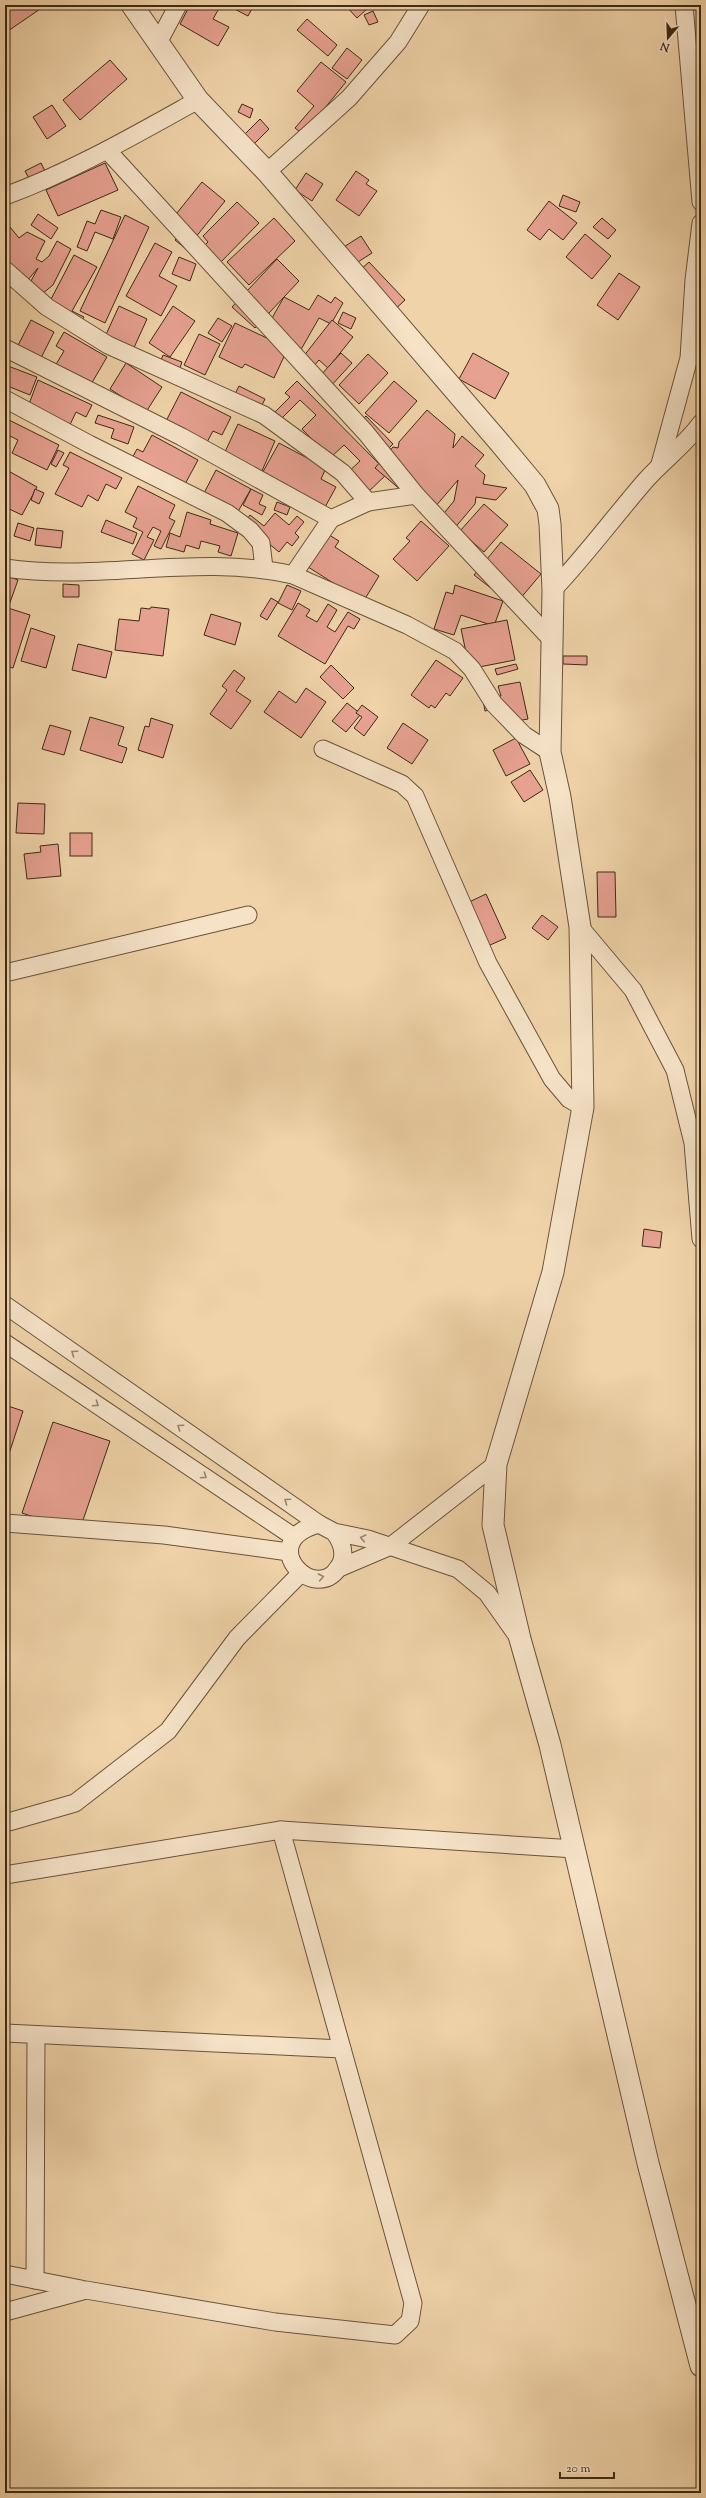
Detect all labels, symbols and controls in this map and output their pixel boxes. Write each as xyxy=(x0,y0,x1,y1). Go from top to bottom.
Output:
north arrow xyxy=(648,18,688,58)
text: N xyxy=(658,37,673,56)
one-way arrow xyxy=(71,1351,78,1358)
one-way arrow xyxy=(91,1399,98,1406)
one-way arrow xyxy=(177,1424,184,1432)
one-way arrow xyxy=(199,1471,206,1478)
one-way arrow xyxy=(284,1499,291,1506)
one-way arrow xyxy=(359,1534,366,1542)
one-way arrow xyxy=(318,1574,325,1582)
scale bar xyxy=(560,2454,614,2480)
text: 20 m xyxy=(566,2460,591,2478)

